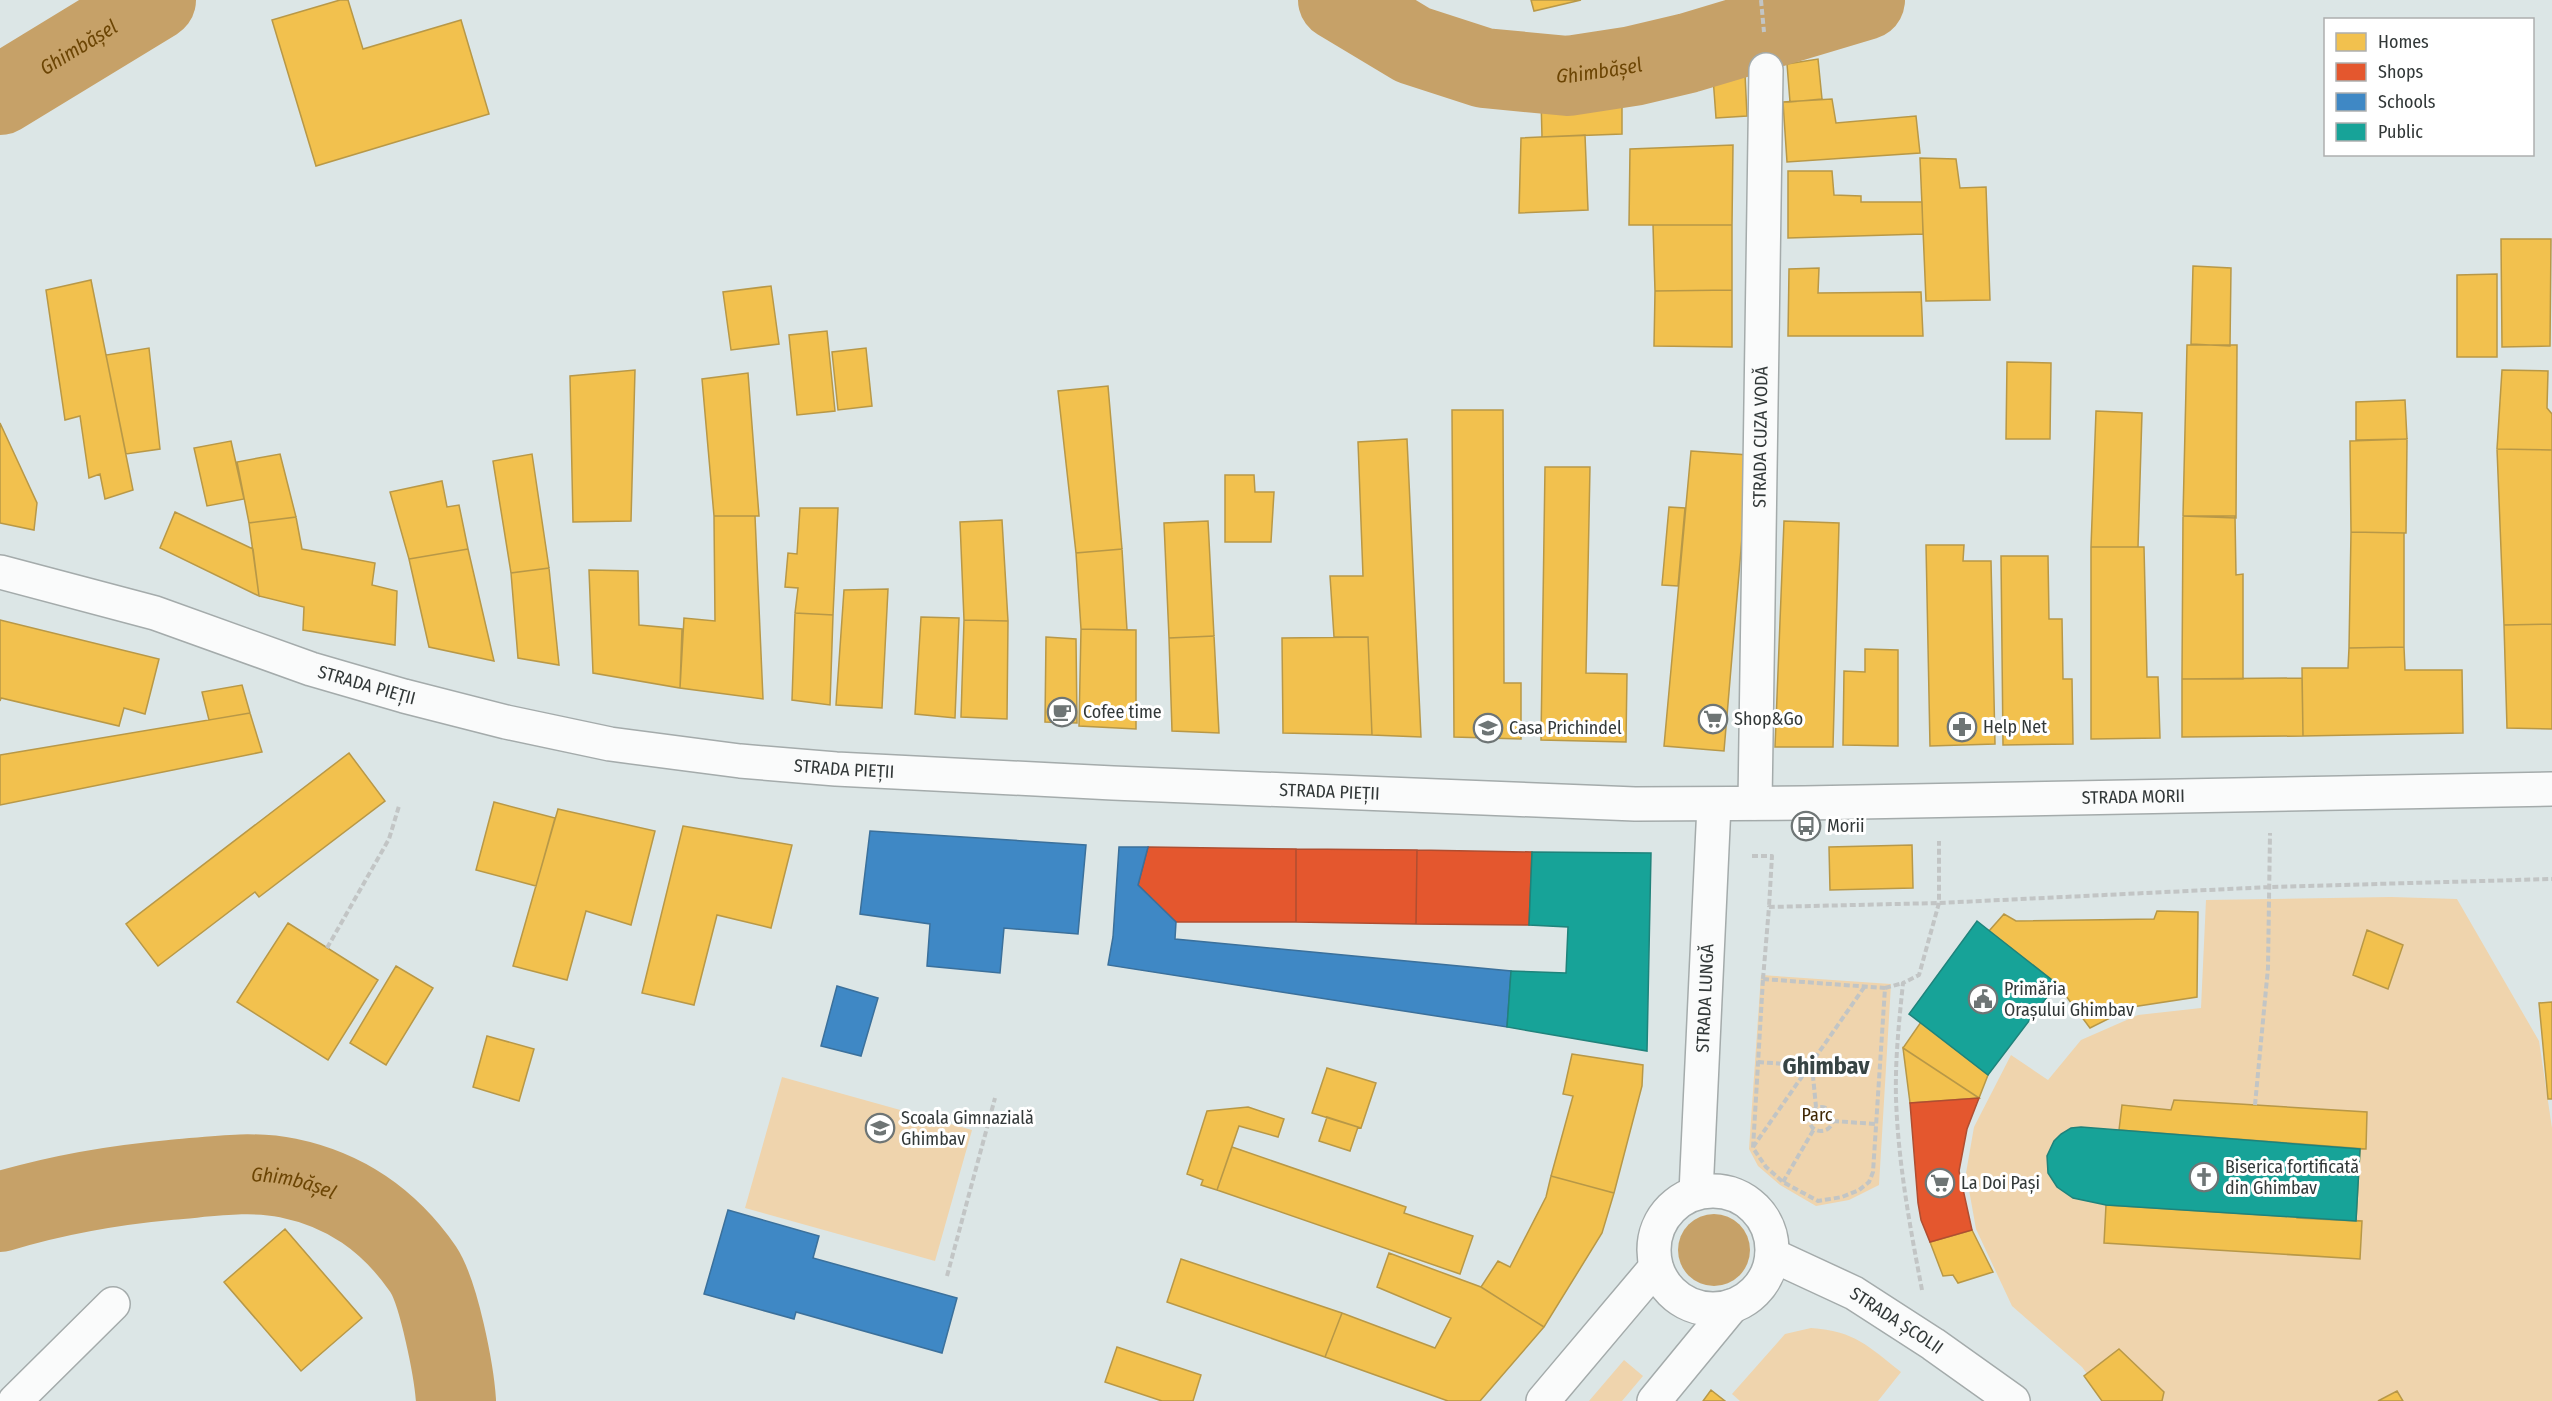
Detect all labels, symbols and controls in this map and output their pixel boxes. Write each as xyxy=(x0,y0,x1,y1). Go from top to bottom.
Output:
water label: Ghimbășel xyxy=(35,14,122,80)
legend xyxy=(2324,18,2534,156)
text: Homes xyxy=(2378,31,2429,53)
water label: Ghimbășel xyxy=(1555,52,1644,88)
text: Shops xyxy=(2378,61,2423,83)
text: Schools xyxy=(2378,91,2436,113)
text: Public xyxy=(2378,121,2423,143)
street label: STRADA CUZA VODĂ xyxy=(1748,365,1773,508)
street label: STRADA PIEȚII xyxy=(315,661,418,709)
cafe icon: Cofee time xyxy=(1046,696,1078,728)
place label: Cofee time xyxy=(1083,701,1162,723)
supermarket icon: Shop&Go xyxy=(1697,703,1729,735)
place label: Shop&Go xyxy=(1734,708,1803,730)
pharmacy icon: Help Net xyxy=(1946,711,1978,743)
school or university icon: Casa Prichindel xyxy=(1472,712,1504,744)
place label: Help Net xyxy=(1983,716,2047,738)
place label: Casa Prichindel xyxy=(1509,717,1622,739)
street label: STRADA PIEȚII xyxy=(793,755,895,783)
street label: STRADA PIEȚII xyxy=(1279,779,1380,805)
street label: STRADA MORII xyxy=(2081,785,2185,809)
bus stop icon: Morii xyxy=(1790,810,1822,842)
place label: Morii xyxy=(1827,815,1865,837)
street label: STRADA LUNGĂ xyxy=(1692,943,1719,1053)
place label: Primăria Orașului Ghimbav xyxy=(2004,978,2134,1021)
public building icon: Primăria Orașului Ghimbav xyxy=(1967,983,1999,1015)
district label: Ghimbav xyxy=(1783,1052,1870,1080)
park label: Parc xyxy=(1802,1104,1833,1126)
place label: Scoala Gimnazială Ghimbav xyxy=(901,1107,1034,1150)
school or university icon: Scoala Gimnazială Ghimbav xyxy=(864,1112,896,1144)
place label: Biserica fortificată din Ghimbav xyxy=(2225,1156,2359,1199)
church icon: Biserica fortificată din Ghimbav xyxy=(2188,1161,2220,1193)
water label: Ghimbășel xyxy=(251,1162,340,1204)
supermarket icon: La Doi Pași xyxy=(1924,1167,1956,1199)
place label: La Doi Pași xyxy=(1961,1172,2040,1194)
street label: STRADA ȘCOLII xyxy=(1846,1282,1947,1359)

